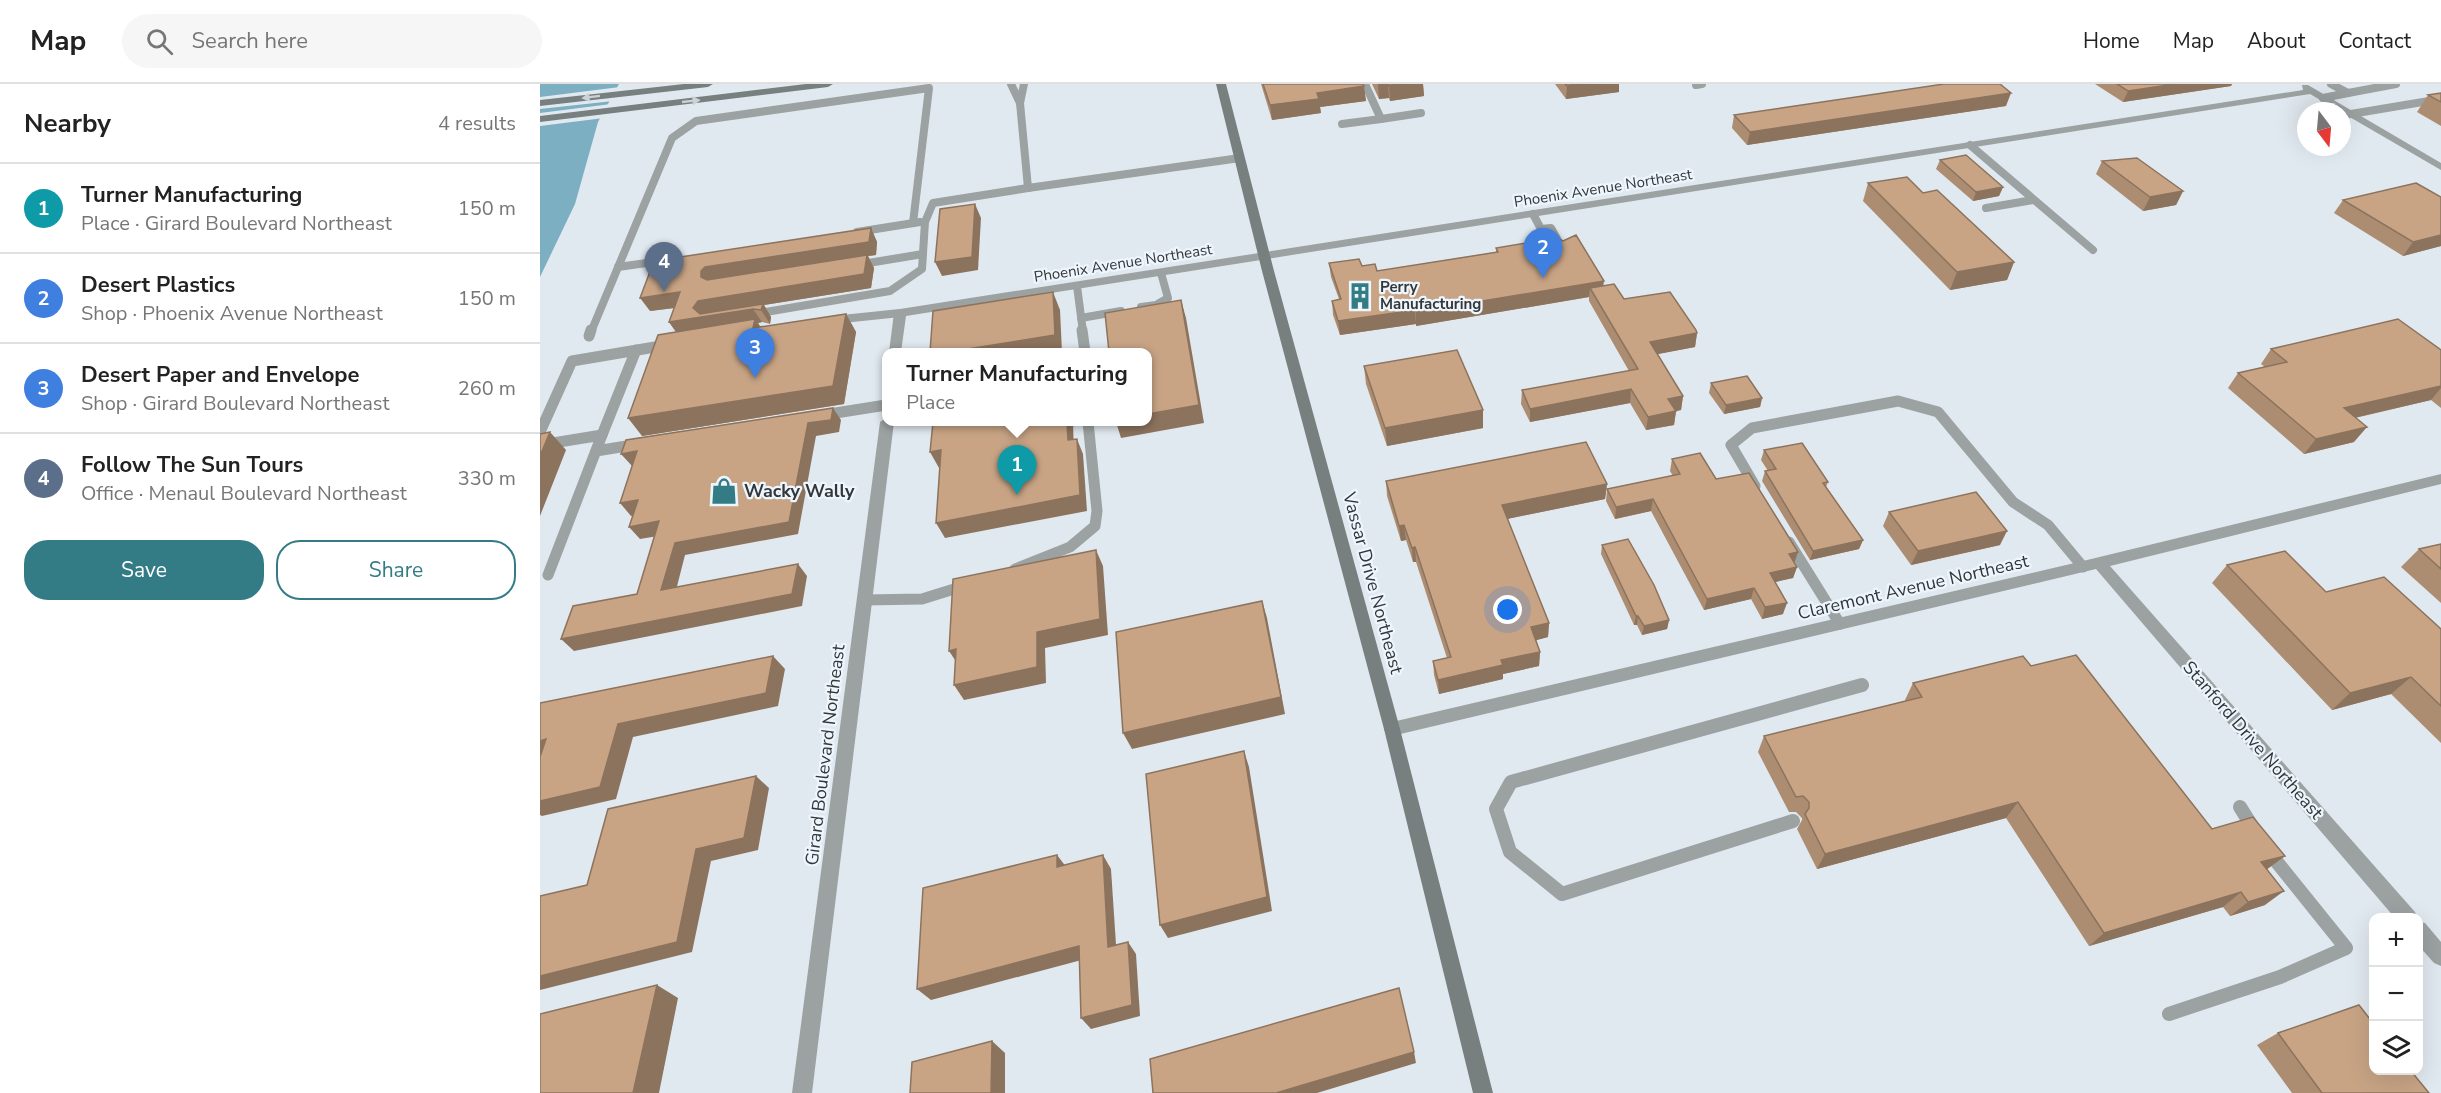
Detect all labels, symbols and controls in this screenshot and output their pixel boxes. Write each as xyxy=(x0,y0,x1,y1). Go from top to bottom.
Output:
search box xyxy=(122,14,542,68)
text: Map xyxy=(30,22,86,60)
icon: search xyxy=(143,25,176,58)
text: Search here xyxy=(191,26,308,56)
text: Home xyxy=(2083,27,2140,55)
text: Map xyxy=(2173,27,2214,55)
text: About xyxy=(2247,27,2305,55)
text: Contact xyxy=(2338,27,2411,55)
one-way arrow xyxy=(581,92,600,102)
one-way arrow xyxy=(681,96,700,106)
north arrow xyxy=(2297,102,2351,156)
text: Nearby xyxy=(24,106,111,141)
text: 4 results xyxy=(438,110,516,137)
street label: Phoenix Avenue Northeast xyxy=(1512,164,1694,212)
text: Turner Manufacturing xyxy=(81,180,302,210)
text: 1 xyxy=(38,195,50,222)
text: 150 m xyxy=(458,195,516,222)
text: Place · Girard Boulevard Northeast xyxy=(81,210,392,237)
pin: 2 xyxy=(1524,228,1562,278)
street label: Phoenix Avenue Northeast xyxy=(1032,239,1214,287)
pin: 4 xyxy=(644,242,684,292)
text: Desert Plastics xyxy=(81,270,235,300)
place label: Perry Manufacturing xyxy=(1380,277,1481,314)
building icon: Perry Manufacturing xyxy=(1345,281,1375,311)
text: 2 xyxy=(38,285,50,312)
text: 150 m xyxy=(458,285,516,312)
text: Shop · Phoenix Avenue Northeast xyxy=(81,300,383,327)
pin: 3 xyxy=(736,328,774,378)
popup xyxy=(882,348,1152,426)
text: Turner Manufacturing xyxy=(906,359,1128,389)
text: Desert Paper and Envelope xyxy=(81,360,359,390)
text: 3 xyxy=(38,375,50,402)
text: 260 m xyxy=(458,375,516,402)
text: Place xyxy=(906,389,955,416)
text: Shop · Girard Boulevard Northeast xyxy=(81,390,389,417)
pin: 1 xyxy=(998,446,1036,495)
text: Follow The Sun Tours xyxy=(81,450,303,480)
text: 4 xyxy=(38,465,50,492)
text: 330 m xyxy=(458,465,516,492)
shop icon: Wacky Wally xyxy=(709,476,739,506)
place label: Wacky Wally xyxy=(744,479,855,503)
text: Office · Menaul Boulevard Northeast xyxy=(81,480,407,507)
street label: Vassar Drive Northeast xyxy=(1337,489,1409,677)
button: Save xyxy=(24,540,264,600)
button: Share xyxy=(276,540,516,600)
street label: Claremont Avenue Northeast xyxy=(1795,549,2031,625)
your location xyxy=(1493,595,1522,624)
street label: Girard Boulevard Northeast xyxy=(800,642,851,867)
street label: Stanford Drive Northeast xyxy=(2178,656,2329,825)
map controls xyxy=(2369,913,2423,1075)
button: + xyxy=(2369,913,2423,967)
button: − xyxy=(2369,967,2423,1021)
button: layers xyxy=(2369,1021,2423,1075)

